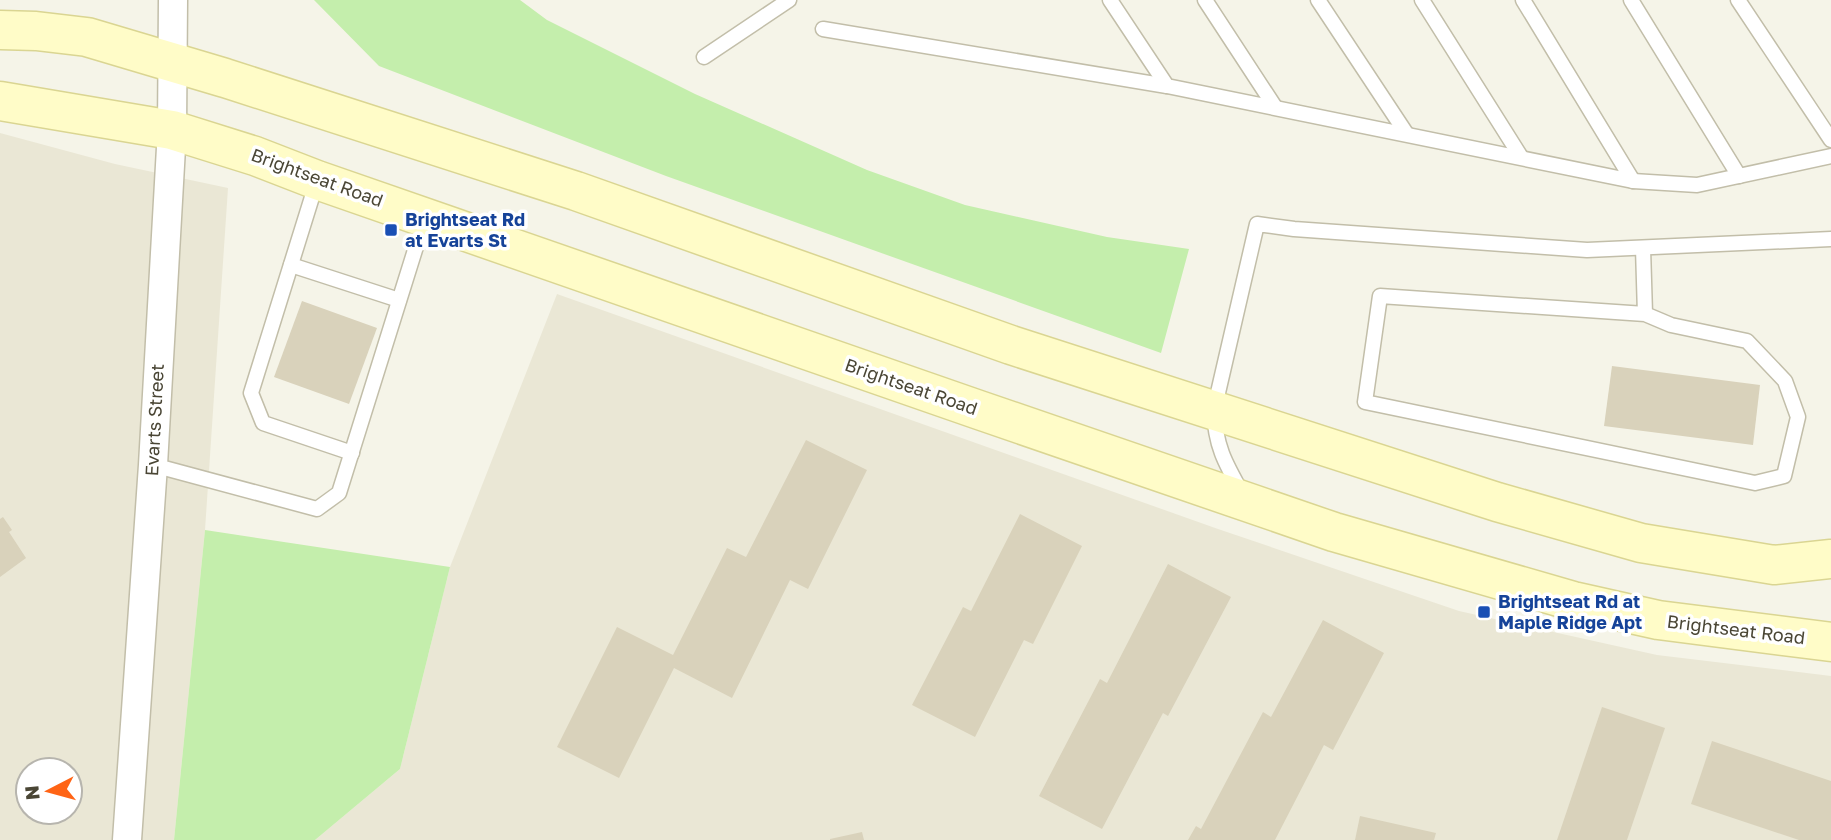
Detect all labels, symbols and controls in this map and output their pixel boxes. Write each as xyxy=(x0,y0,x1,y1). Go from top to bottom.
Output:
street label: Brightseat Road xyxy=(248,143,386,211)
place label: Brightseat Rd at Evarts St xyxy=(405,208,525,251)
marker: Brightseat Rd at Evarts St xyxy=(383,222,399,238)
street label: Brightseat Road xyxy=(842,353,981,419)
street label: Evarts Street xyxy=(140,363,168,477)
place label: Brightseat Rd at Maple Ridge Apt xyxy=(1498,590,1642,633)
marker: Brightseat Rd at Maple Ridge Apt xyxy=(1476,604,1492,620)
street label: Brightseat Road xyxy=(1666,610,1806,648)
north arrow xyxy=(14,756,84,826)
text: N xyxy=(19,784,44,801)

